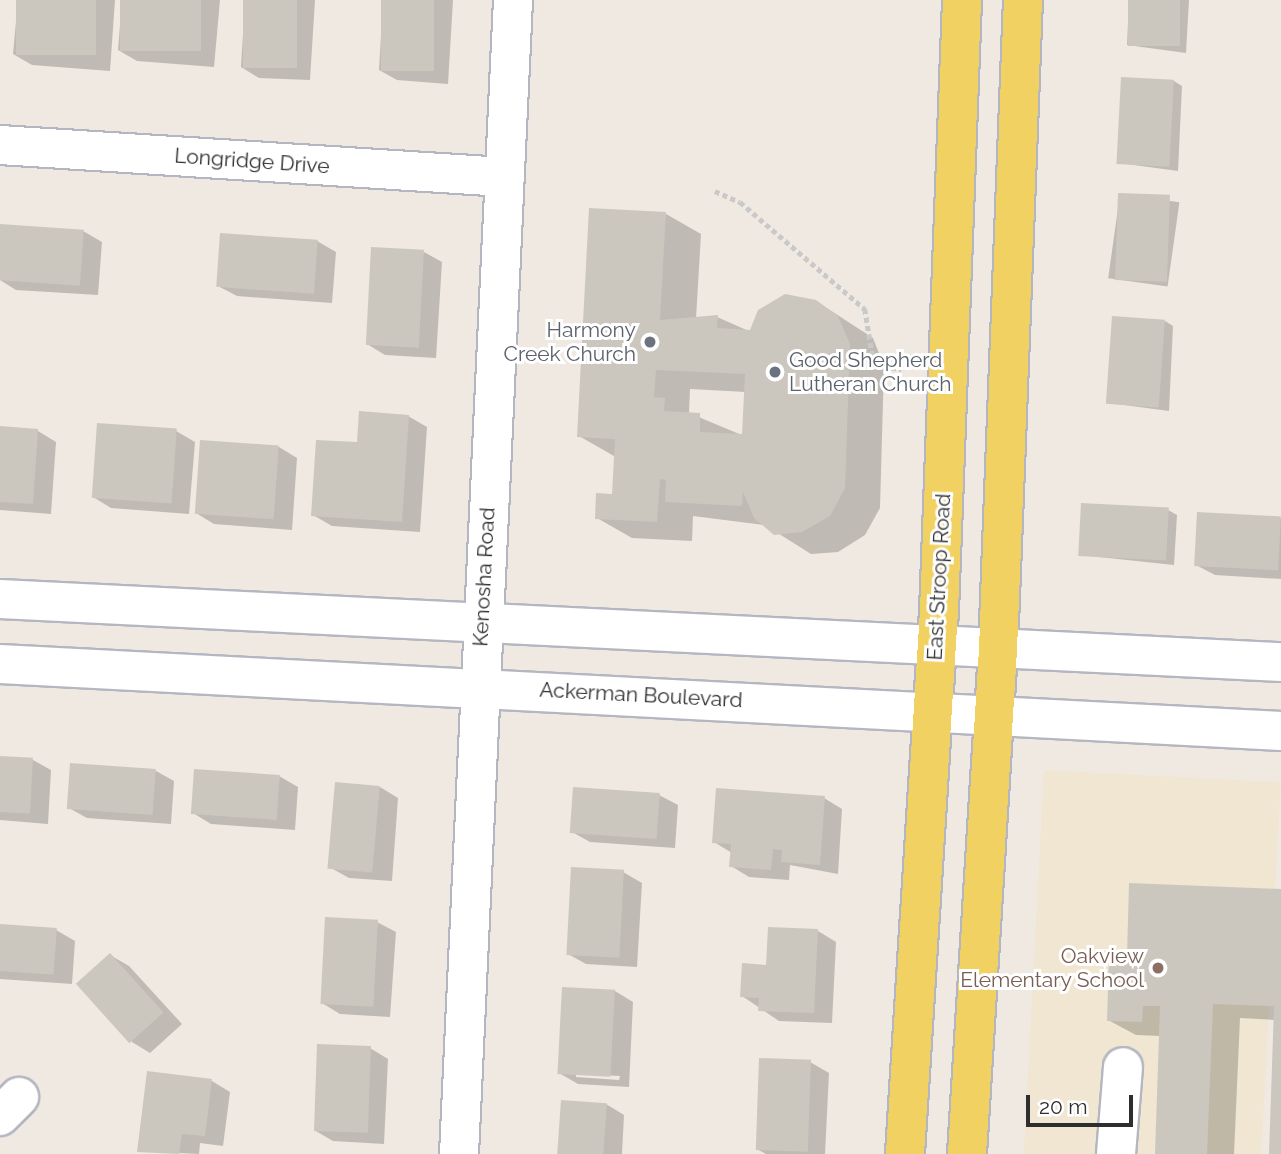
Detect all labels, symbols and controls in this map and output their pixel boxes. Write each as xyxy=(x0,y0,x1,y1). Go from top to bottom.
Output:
street label: Longridge Drive xyxy=(174,143,330,179)
place label: Harmony Creek Church xyxy=(503,317,636,367)
marker: Harmony Creek Church xyxy=(642,334,658,350)
place label: Good Shepherd Lutheran Church xyxy=(789,347,952,397)
marker: Good Shepherd Lutheran Church xyxy=(767,364,783,380)
street label: East Stroop Road xyxy=(922,493,956,661)
street label: Kenosha Road xyxy=(468,507,500,647)
street label: Ackerman Boulevard xyxy=(539,677,743,713)
place label: Oakview Elementary School xyxy=(960,943,1144,993)
marker: Oakview Elementary School xyxy=(1150,960,1166,976)
scale bar xyxy=(1029,1080,1136,1124)
text: 20 m xyxy=(1039,1094,1087,1119)

